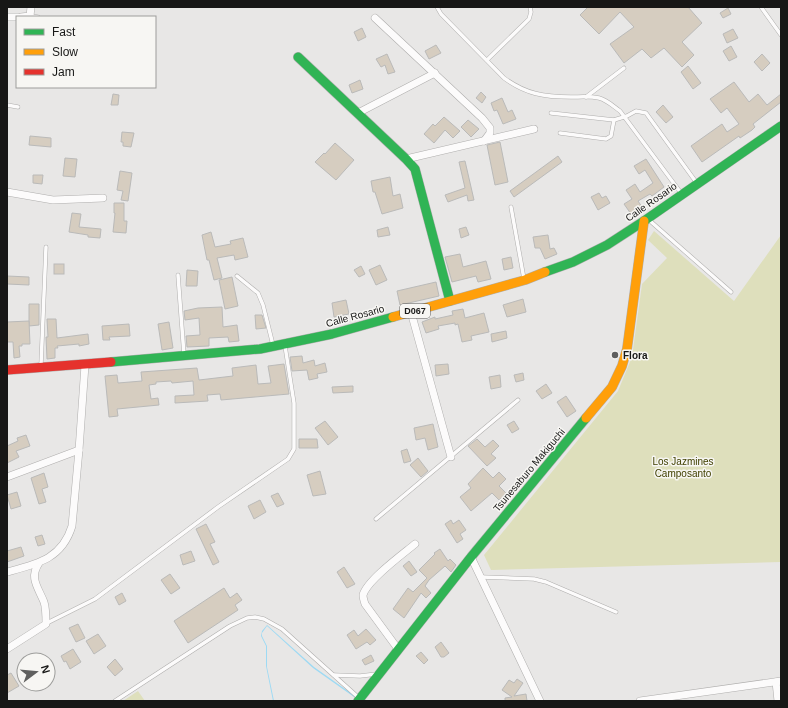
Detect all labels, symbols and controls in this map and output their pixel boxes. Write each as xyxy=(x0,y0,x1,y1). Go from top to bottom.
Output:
legend xyxy=(16,16,156,88)
text: Fast xyxy=(52,25,76,39)
text: Slow xyxy=(52,45,78,59)
text: Jam xyxy=(52,65,75,79)
street label: Calle Rosario xyxy=(623,180,679,224)
street label: Calle Rosario xyxy=(325,303,386,329)
road number: D067 xyxy=(400,304,430,318)
marker: Flora xyxy=(610,350,620,360)
place label: Flora xyxy=(623,350,648,361)
street label: Tsunesaburo Makiguchi xyxy=(491,426,567,514)
park label: Los Jazmines Camposanto xyxy=(652,456,714,479)
north arrow xyxy=(16,652,56,692)
text: N xyxy=(39,664,52,675)

